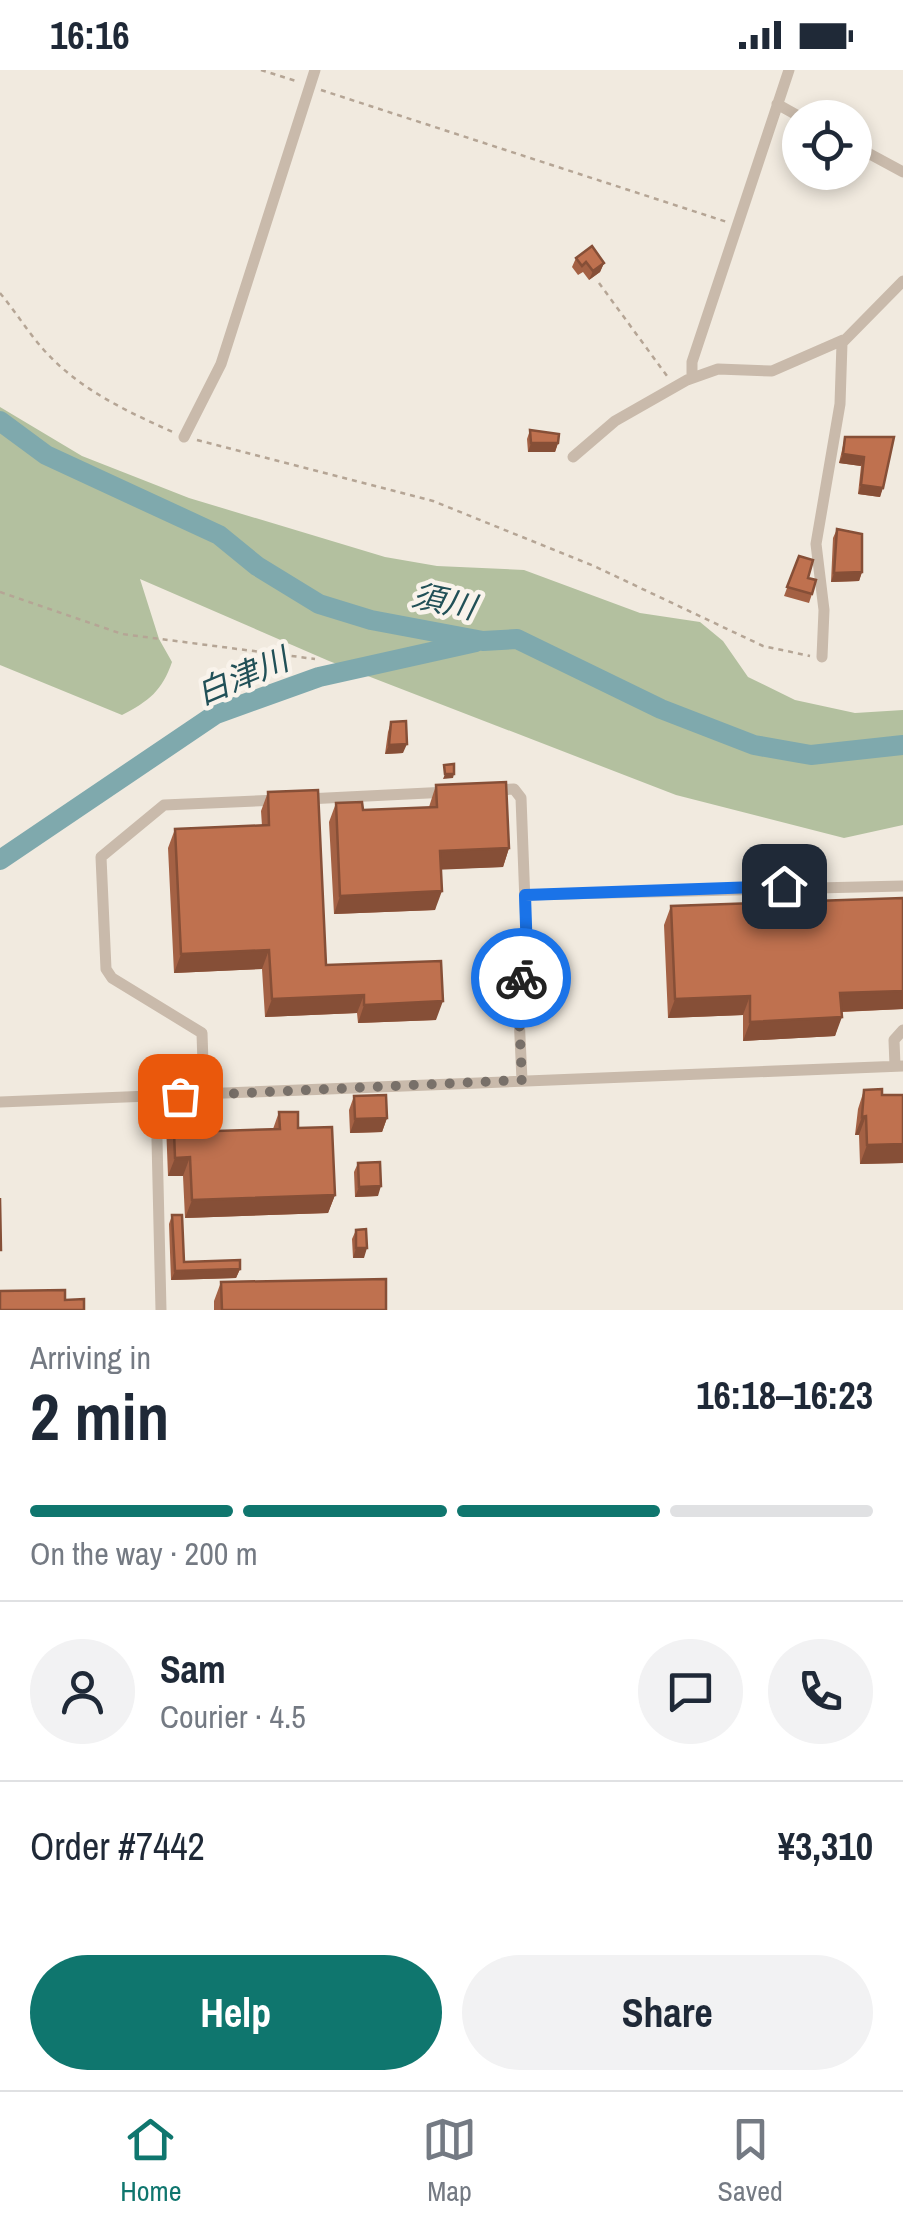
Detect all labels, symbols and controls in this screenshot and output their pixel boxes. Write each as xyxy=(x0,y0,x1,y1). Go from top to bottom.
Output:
text: 16:16 xyxy=(50,10,130,61)
map controls xyxy=(782,100,872,190)
button: locate xyxy=(782,100,872,190)
water label: 須川 xyxy=(408,573,483,629)
water label: 白津川 xyxy=(189,636,297,715)
pin xyxy=(742,844,827,929)
icon: home xyxy=(757,859,812,914)
courier xyxy=(471,928,571,1028)
icon: bike xyxy=(494,951,549,1006)
pin xyxy=(138,1054,223,1139)
icon: bag xyxy=(153,1069,208,1124)
text: Arriving in xyxy=(30,1336,151,1379)
text: 16:18–16:23 xyxy=(696,1370,873,1421)
text: 2 min xyxy=(30,1373,169,1460)
text: On the way · 200 m xyxy=(30,1532,258,1575)
button: person xyxy=(30,1639,135,1744)
button: chat xyxy=(638,1639,743,1744)
button: phone xyxy=(768,1639,873,1744)
text: Sam xyxy=(160,1644,226,1695)
text: Courier · 4.5 xyxy=(160,1695,306,1738)
text: Order #7442 xyxy=(30,1821,205,1872)
text: ¥3,310 xyxy=(778,1821,873,1872)
button: Help xyxy=(30,1955,442,2070)
button: Share xyxy=(462,1955,873,2070)
tab: Home xyxy=(120,2112,182,2210)
tab: Map xyxy=(422,2112,477,2210)
tab: Saved xyxy=(718,2112,783,2210)

